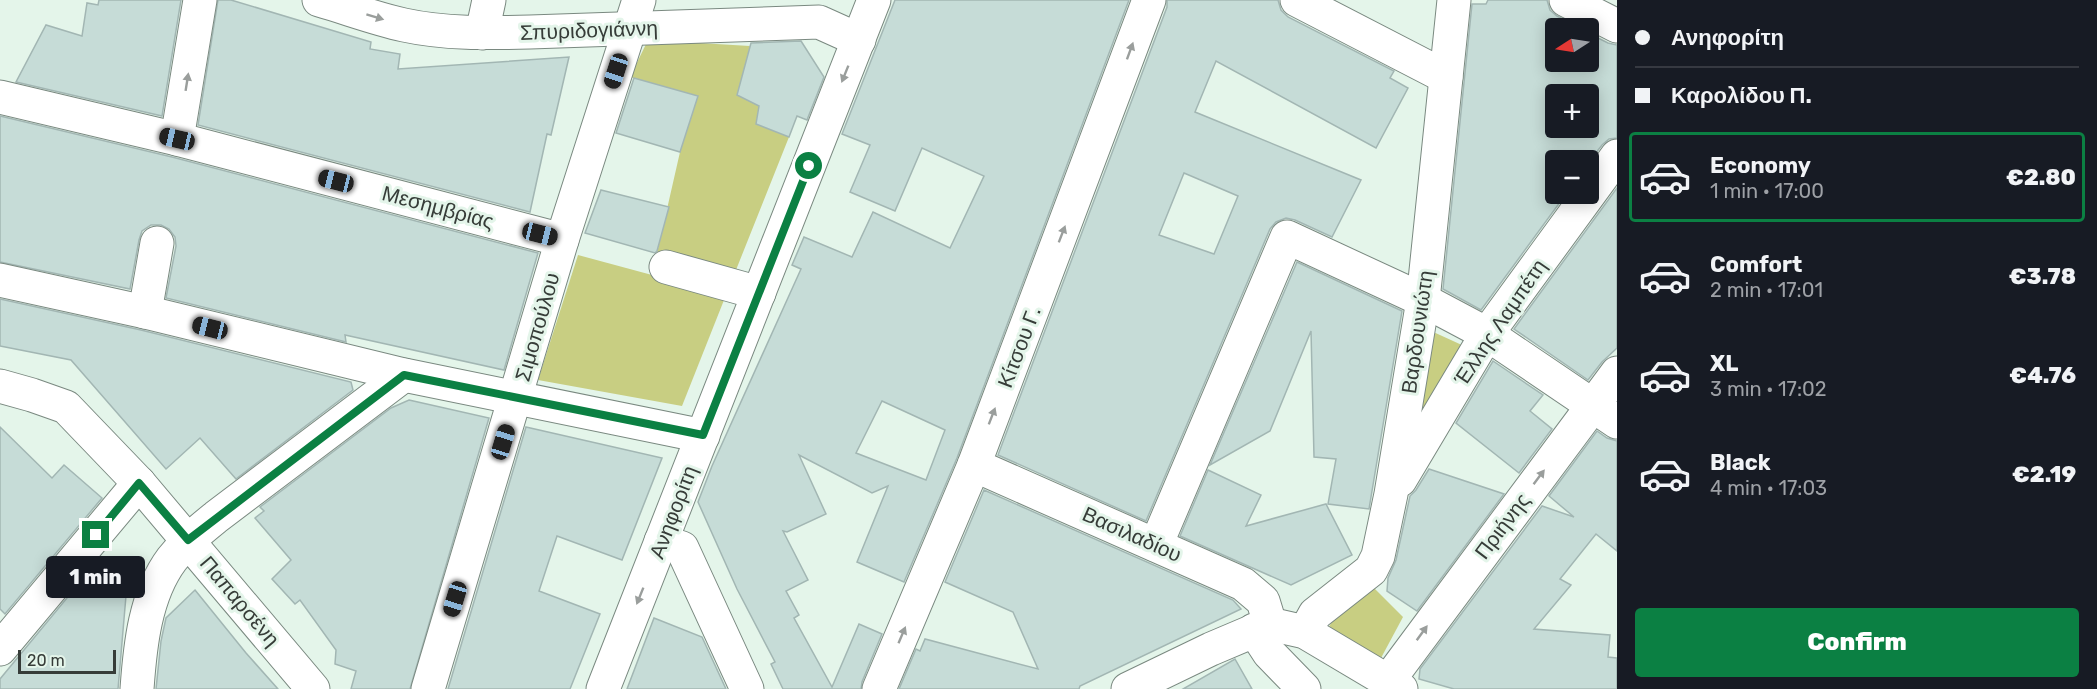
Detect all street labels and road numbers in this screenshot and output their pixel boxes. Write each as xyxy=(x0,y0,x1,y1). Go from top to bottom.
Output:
street label: Σπυριδογιάννη xyxy=(520,15,658,45)
street label: Μεσημβρίας xyxy=(379,180,497,234)
street label: Έλλης Λαμπέτη xyxy=(1448,254,1551,391)
street label: Βαρδουνιώτη xyxy=(1396,269,1438,395)
street label: Σιμοπούλου xyxy=(510,270,564,384)
street label: Κίτσου Γ. xyxy=(992,303,1046,391)
street label: Ανηφορίτη xyxy=(644,462,702,562)
street label: Πριήνης xyxy=(1469,488,1535,564)
street label: Βασιλαδίου xyxy=(1079,501,1185,567)
street label: Παπαρσένη xyxy=(195,551,285,651)

